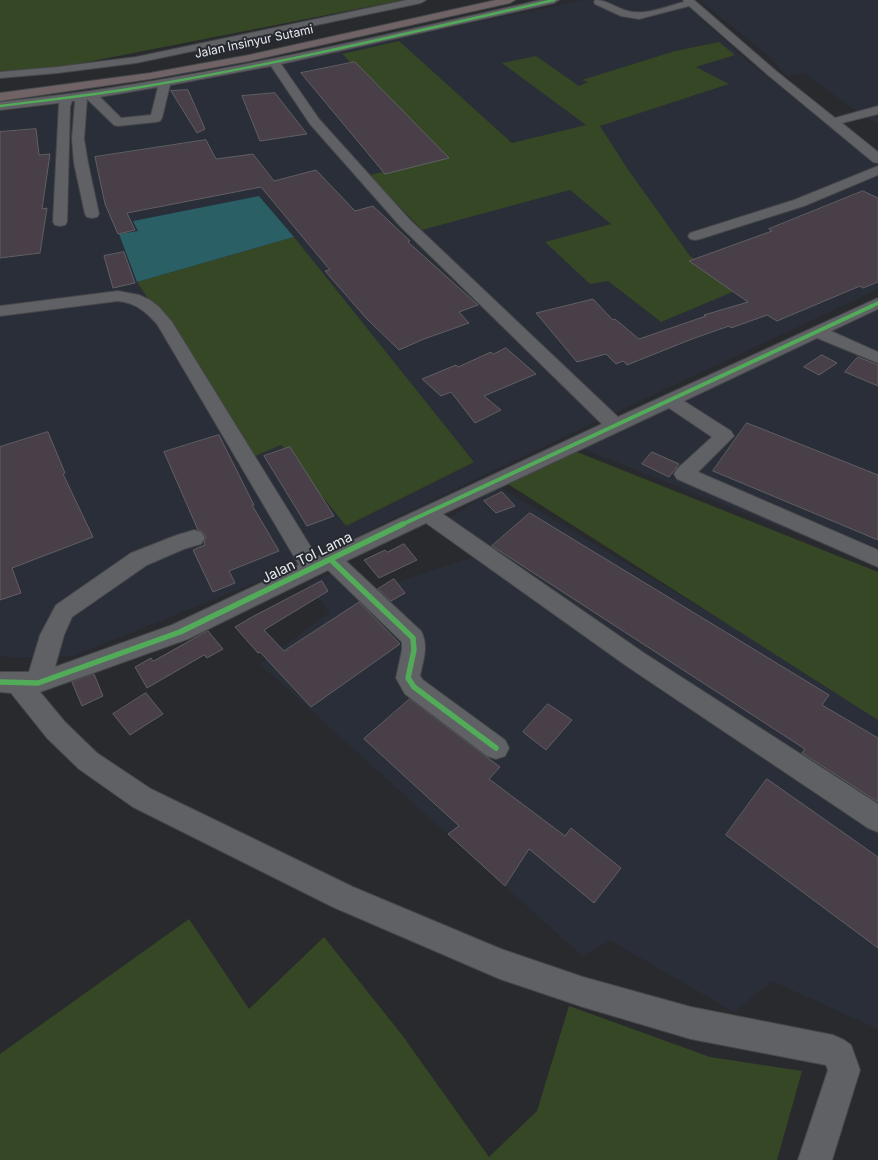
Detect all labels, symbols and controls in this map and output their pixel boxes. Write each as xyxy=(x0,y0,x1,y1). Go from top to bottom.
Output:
street label: Jalan Insinyur Sutami xyxy=(193,22,315,62)
street label: Jalan Tol Lama xyxy=(259,529,355,587)

